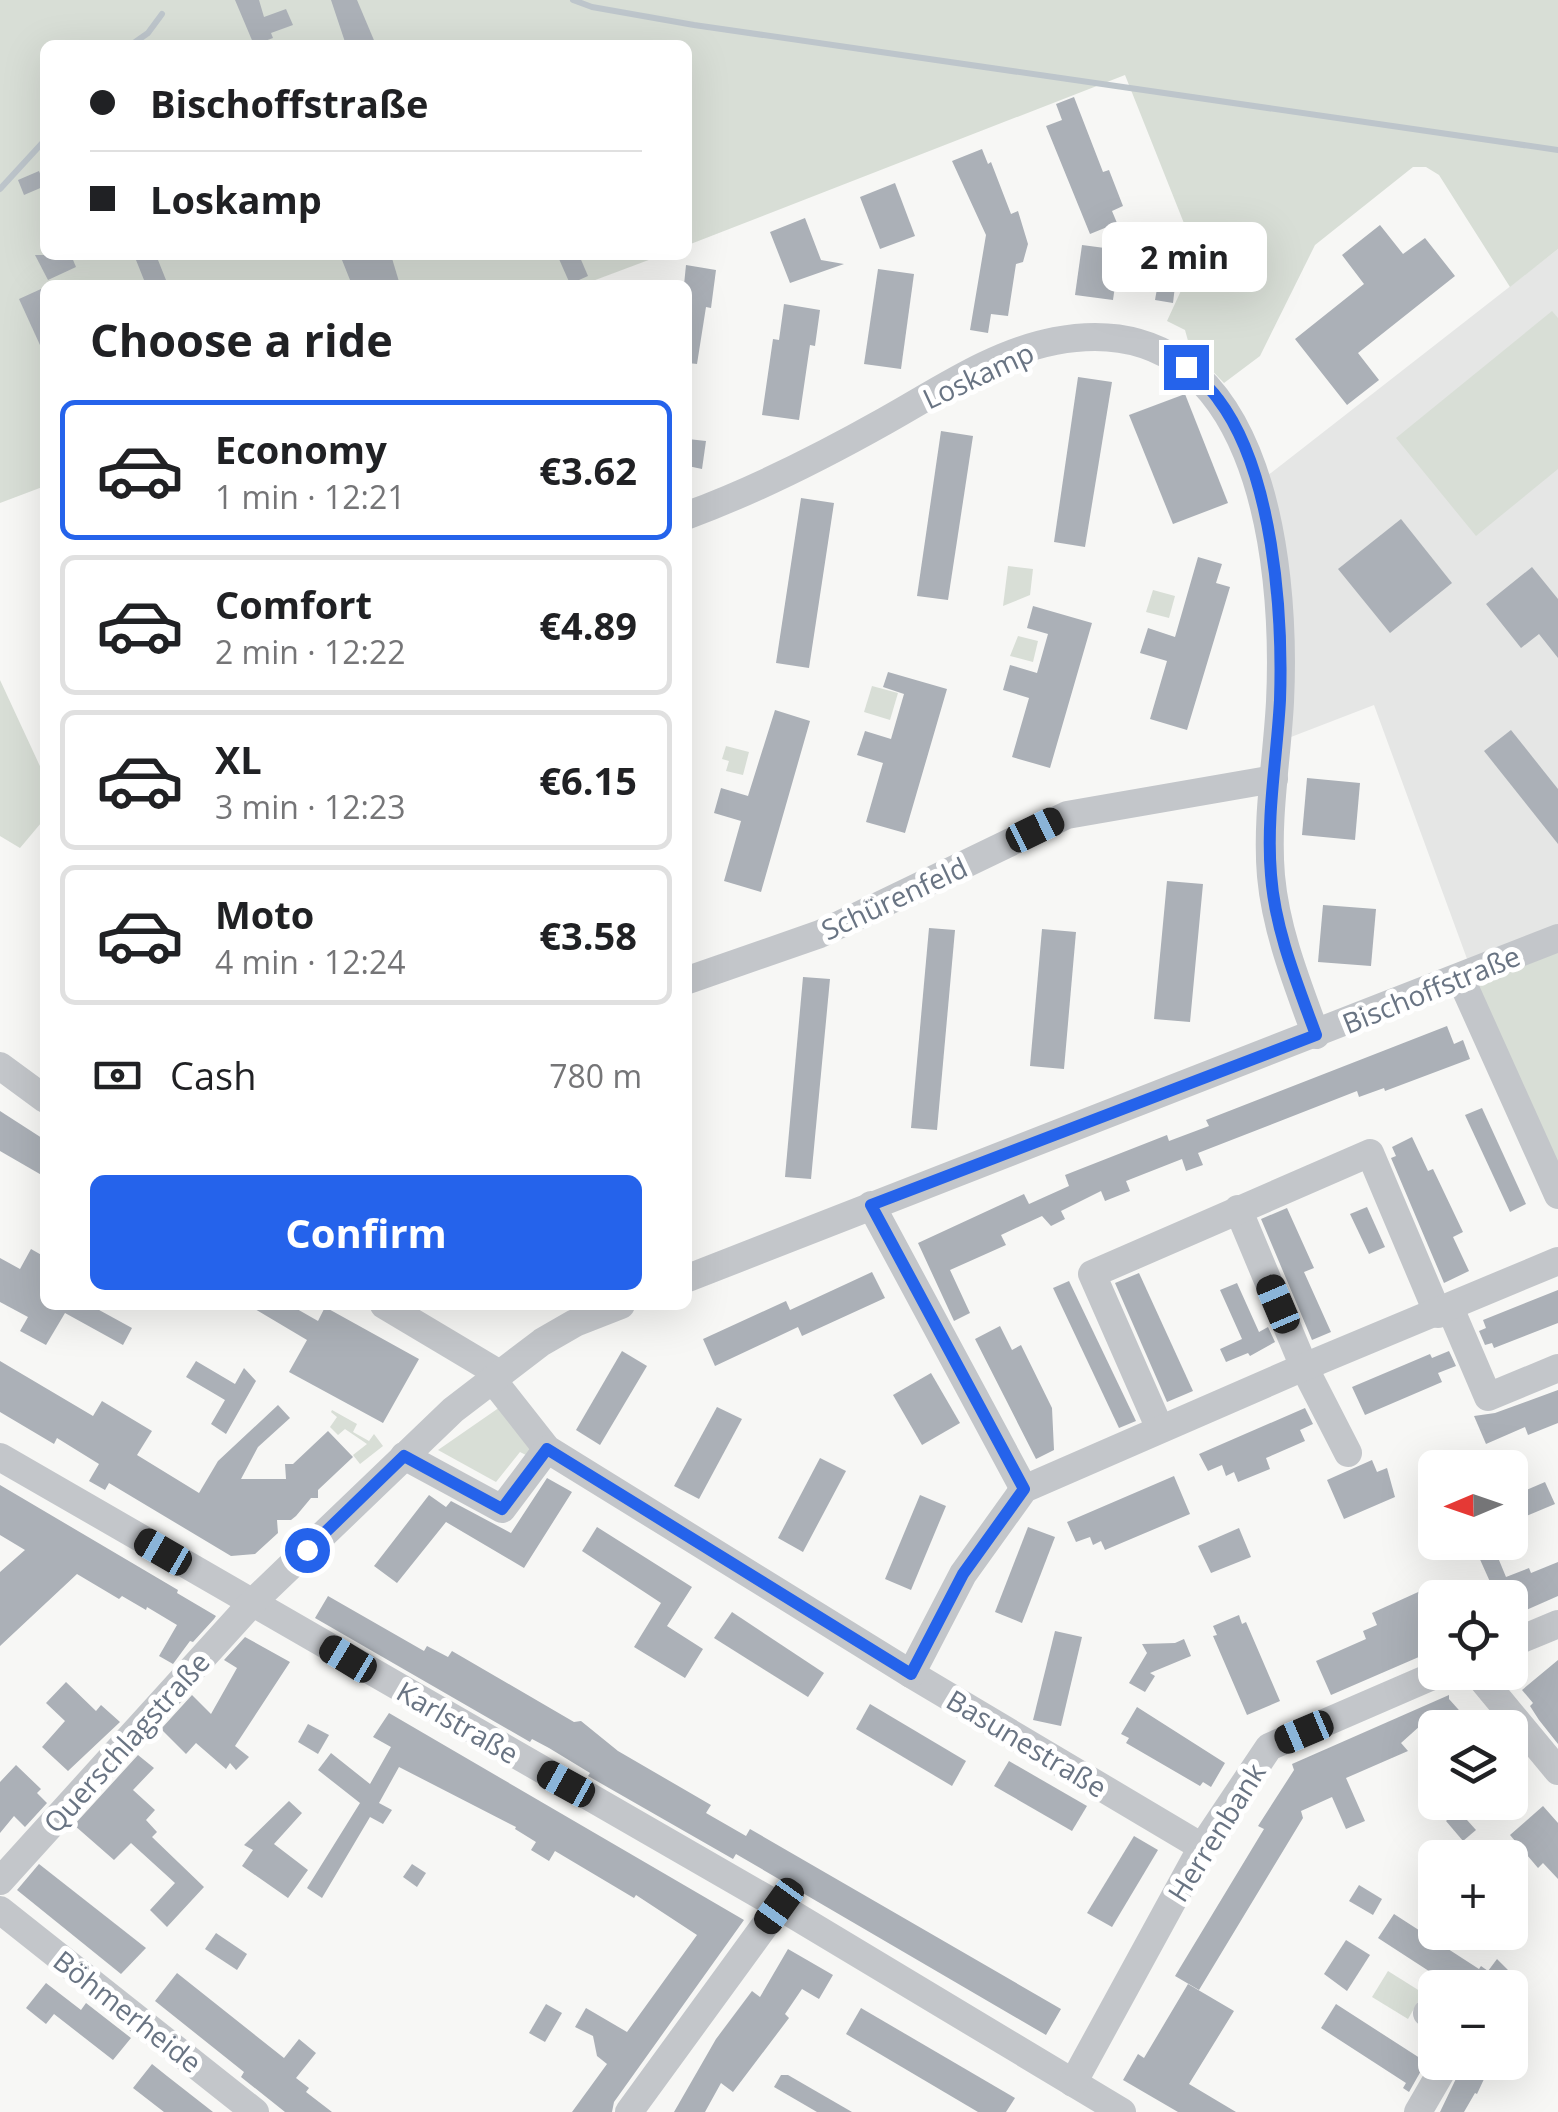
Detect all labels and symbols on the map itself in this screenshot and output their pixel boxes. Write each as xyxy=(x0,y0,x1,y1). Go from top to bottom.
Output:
callout: 2 min xyxy=(1104,222,1268,292)
street label: Loskamp xyxy=(916,333,1040,417)
route end xyxy=(1164,345,1209,390)
car xyxy=(1001,803,1069,857)
street label: Schürenfeld xyxy=(815,848,973,948)
street label: Bischoffstraße xyxy=(1337,936,1525,1042)
car xyxy=(1252,1271,1304,1337)
north arrow xyxy=(1418,1450,1528,1560)
car xyxy=(130,1524,196,1580)
route start xyxy=(285,1528,330,1573)
car xyxy=(315,1631,381,1687)
street label: Querschlagstraße xyxy=(34,1643,218,1841)
street label: Karlstraße xyxy=(390,1672,526,1772)
street label: Basunestraße xyxy=(940,1680,1114,1806)
car xyxy=(1271,1706,1337,1758)
street label: Herrenbank xyxy=(1158,1755,1274,1909)
car xyxy=(532,1756,600,1812)
car xyxy=(749,1873,809,1939)
street label: Böhmerheide xyxy=(46,1941,210,2081)

